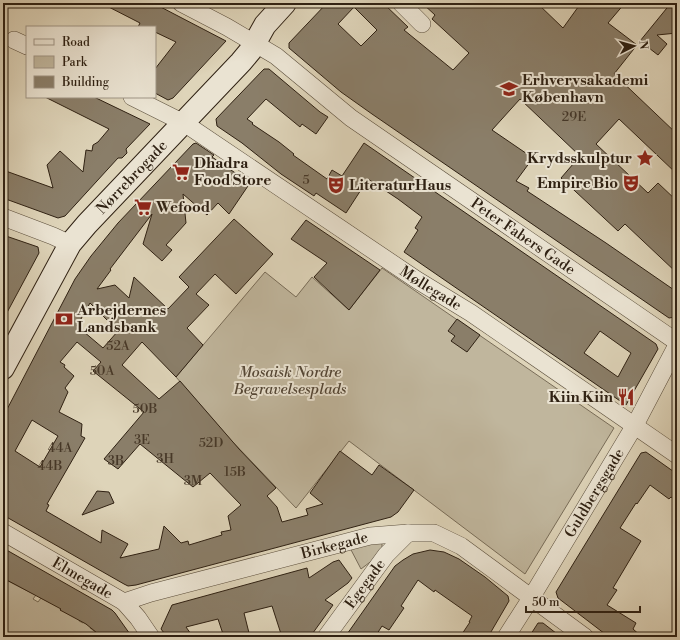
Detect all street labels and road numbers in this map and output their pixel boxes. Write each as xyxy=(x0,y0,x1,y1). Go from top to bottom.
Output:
street label: Nørrebrogade xyxy=(92,136,172,218)
street label: Peter Fabers Gade xyxy=(467,194,579,279)
street label: Møllegade xyxy=(396,262,465,315)
street label: Guldbergsgade xyxy=(560,445,629,541)
street label: Birkegade xyxy=(298,528,370,564)
street label: Elmegade xyxy=(49,553,116,604)
street label: Egegade xyxy=(341,555,390,613)

